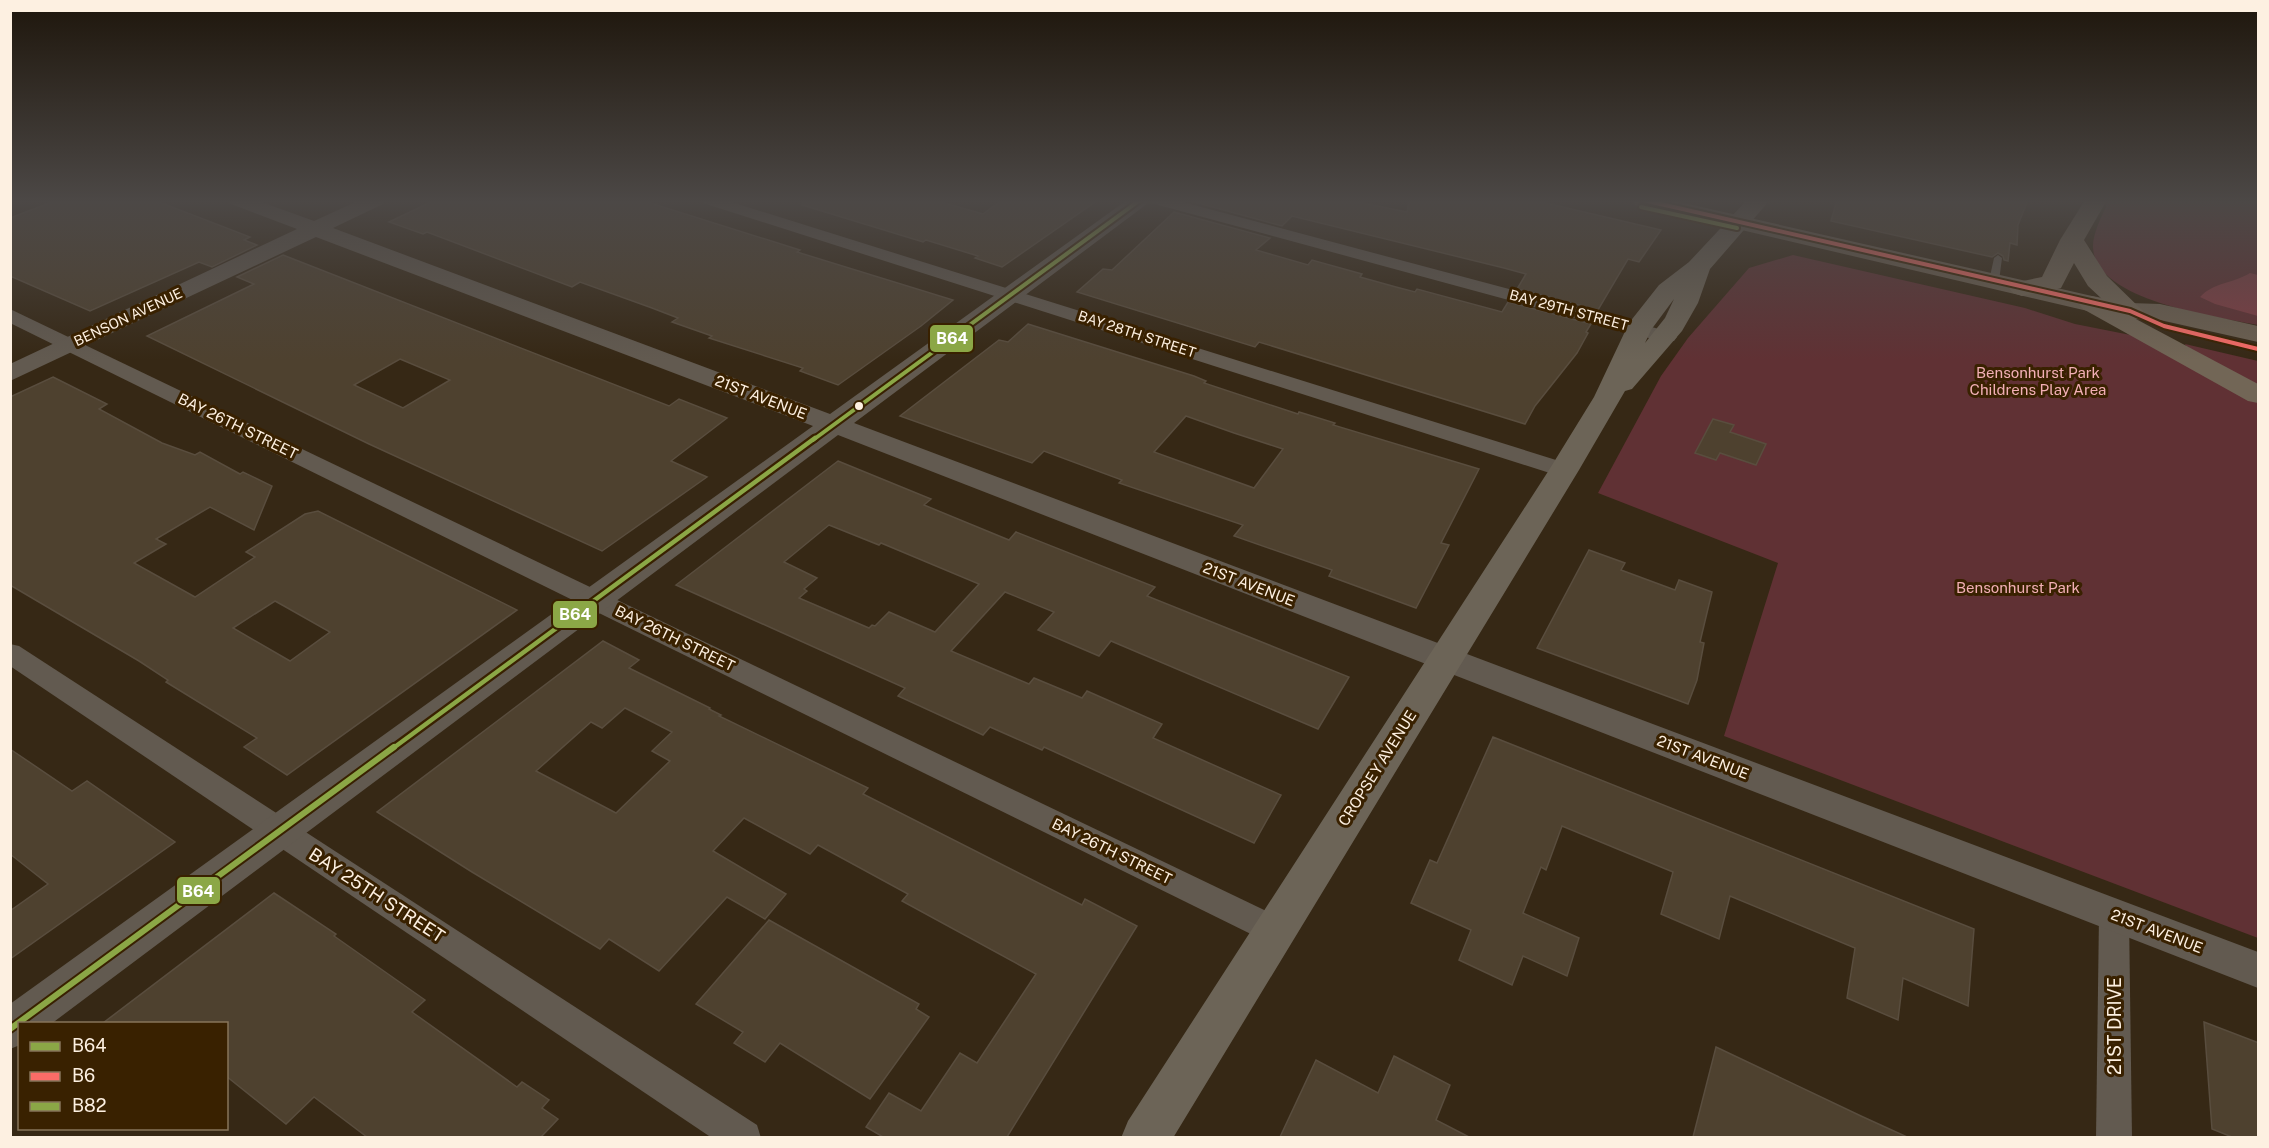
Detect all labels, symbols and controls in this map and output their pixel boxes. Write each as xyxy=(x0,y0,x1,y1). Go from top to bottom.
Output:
street label: BENSON AVENUE xyxy=(71,285,185,349)
street label: BAY 29TH STREET xyxy=(1508,286,1630,334)
street label: BAY 28TH STREET xyxy=(1076,307,1198,361)
line badge: B64 xyxy=(929,324,974,353)
text: B64 xyxy=(936,329,968,348)
park label: Bensonhurst Park Childrens Play Area xyxy=(1970,364,2106,398)
street label: 21ST AVENUE xyxy=(713,372,809,422)
street label: BAY 26TH STREET xyxy=(175,390,301,462)
unlabelled marker xyxy=(853,400,865,412)
street label: 21ST AVENUE xyxy=(1201,559,1297,609)
park label: Bensonhurst Park xyxy=(1956,579,2080,596)
line badge: B64 xyxy=(552,600,598,629)
street label: BAY 26TH STREET xyxy=(612,602,738,674)
text: B64 xyxy=(559,605,591,624)
street label: CROPSEY AVENUE xyxy=(1335,707,1419,829)
street label: 21ST AVENUE xyxy=(1655,732,1751,782)
street label: BAY 26TH STREET xyxy=(1049,815,1175,887)
street label: BAY 25TH STREET xyxy=(305,843,449,947)
line badge: B64 xyxy=(176,876,221,905)
text: B64 xyxy=(182,882,214,901)
street label: 21ST AVENUE xyxy=(2109,906,2205,956)
street label: 21ST DRIVE xyxy=(2104,977,2125,1075)
legend xyxy=(18,1022,228,1130)
text: B64 xyxy=(72,1035,107,1056)
text: B6 xyxy=(72,1065,95,1086)
text: B82 xyxy=(72,1095,106,1116)

